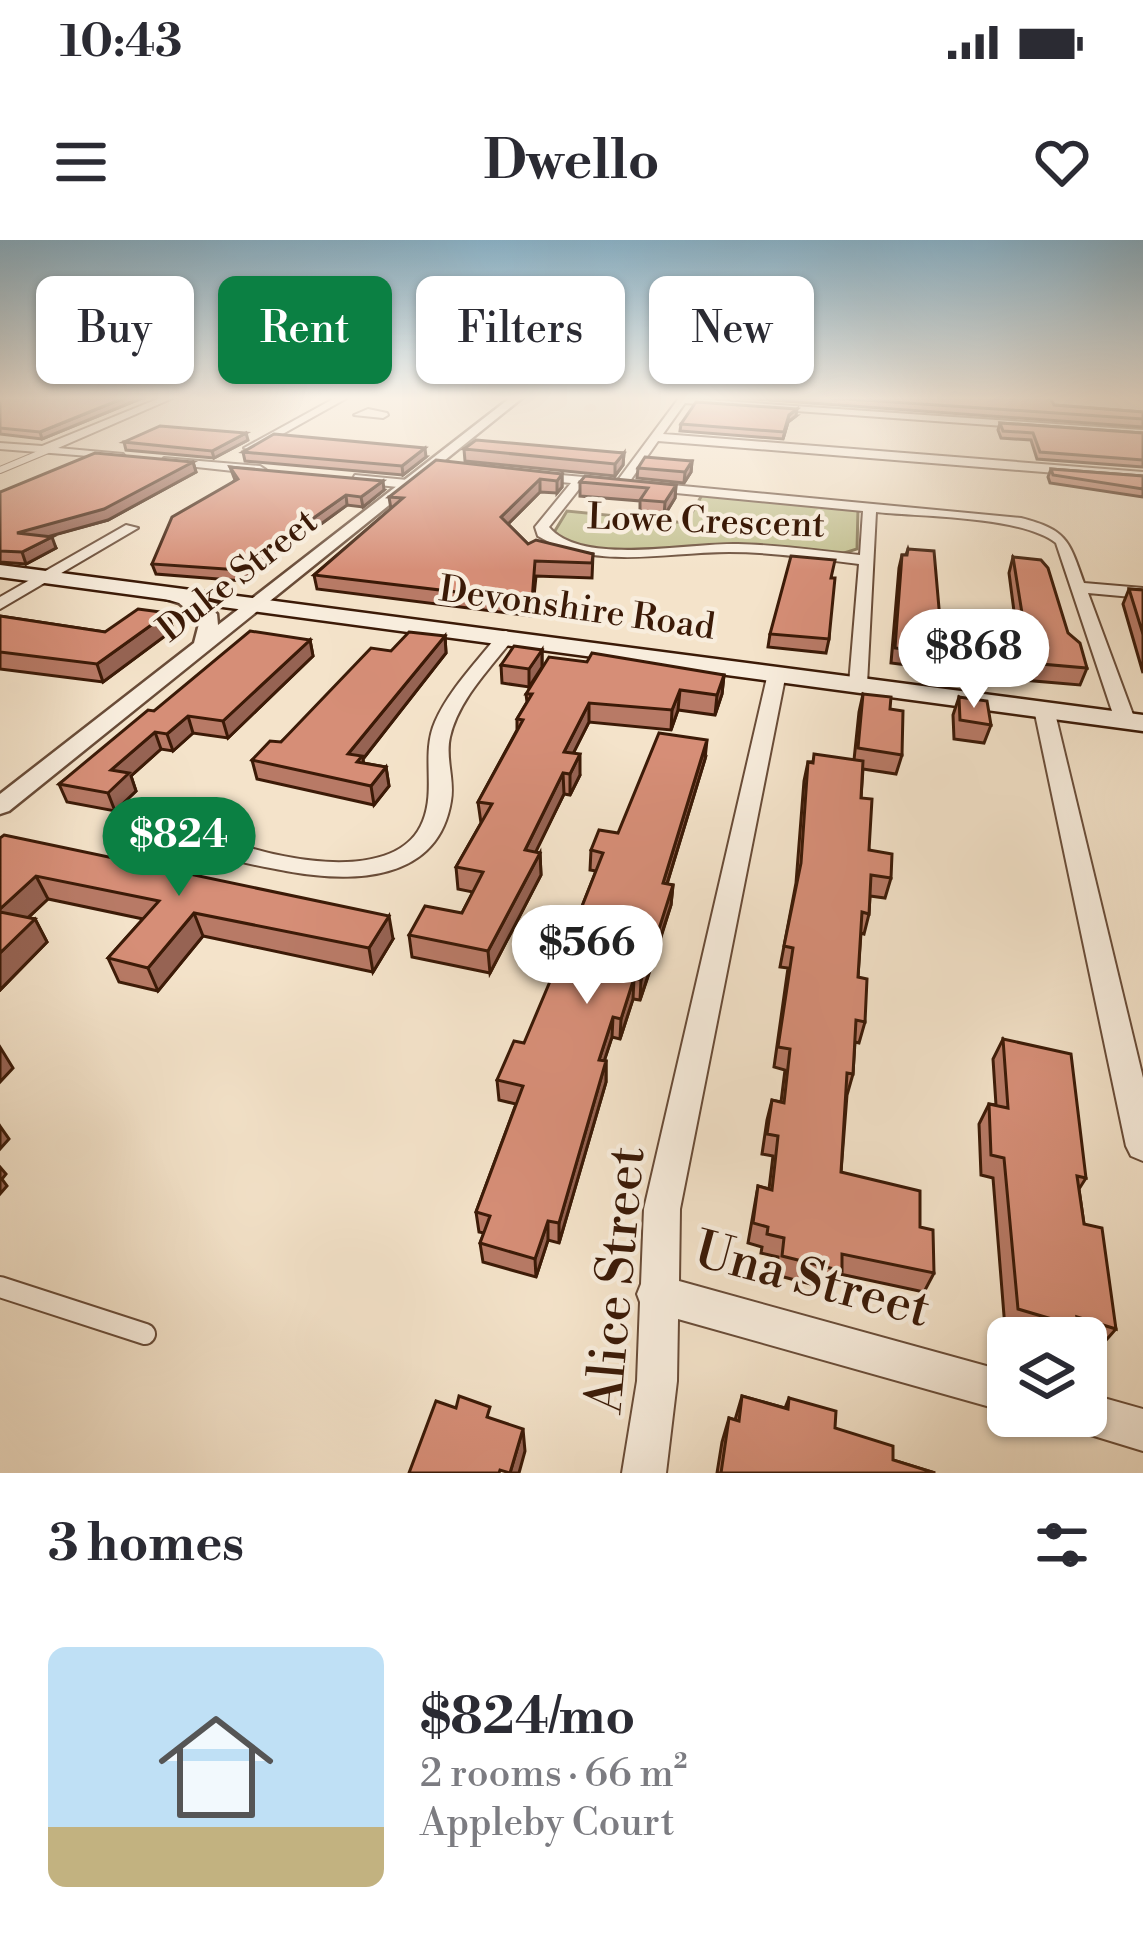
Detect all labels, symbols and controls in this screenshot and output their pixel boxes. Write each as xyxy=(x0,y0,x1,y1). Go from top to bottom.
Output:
text: 10:43 xyxy=(60,14,182,71)
text: Dwello xyxy=(483,128,660,196)
icon: menu xyxy=(48,129,114,195)
icon: heart xyxy=(1029,129,1095,195)
chip: Buy xyxy=(36,276,194,384)
chip: Rent xyxy=(218,276,392,384)
chip: Filters xyxy=(416,276,625,384)
chip: New xyxy=(649,276,814,384)
street label: Lowe Crescent xyxy=(586,495,826,549)
street label: Duke Street xyxy=(149,500,327,652)
street label: Devonshire Road xyxy=(436,567,718,651)
pin: $868 xyxy=(903,609,1045,711)
text: $868 xyxy=(925,623,1023,672)
pin: $824 xyxy=(108,797,250,899)
text: $824 xyxy=(130,811,228,860)
pin: $566 xyxy=(516,905,658,1007)
text: $566 xyxy=(539,919,635,968)
street label: Alice Street xyxy=(573,1144,661,1417)
street label: Una Street xyxy=(687,1219,937,1343)
map controls xyxy=(987,1317,1107,1437)
button: layers xyxy=(987,1317,1107,1437)
icon: filters xyxy=(1029,1512,1095,1578)
text: 3 homes xyxy=(48,1513,244,1577)
text: $824/mo xyxy=(420,1686,635,1750)
icon: home xyxy=(144,1695,288,1839)
text: 2 rooms · 66 m² xyxy=(420,1750,687,1799)
text: Appleby Court xyxy=(420,1799,675,1848)

